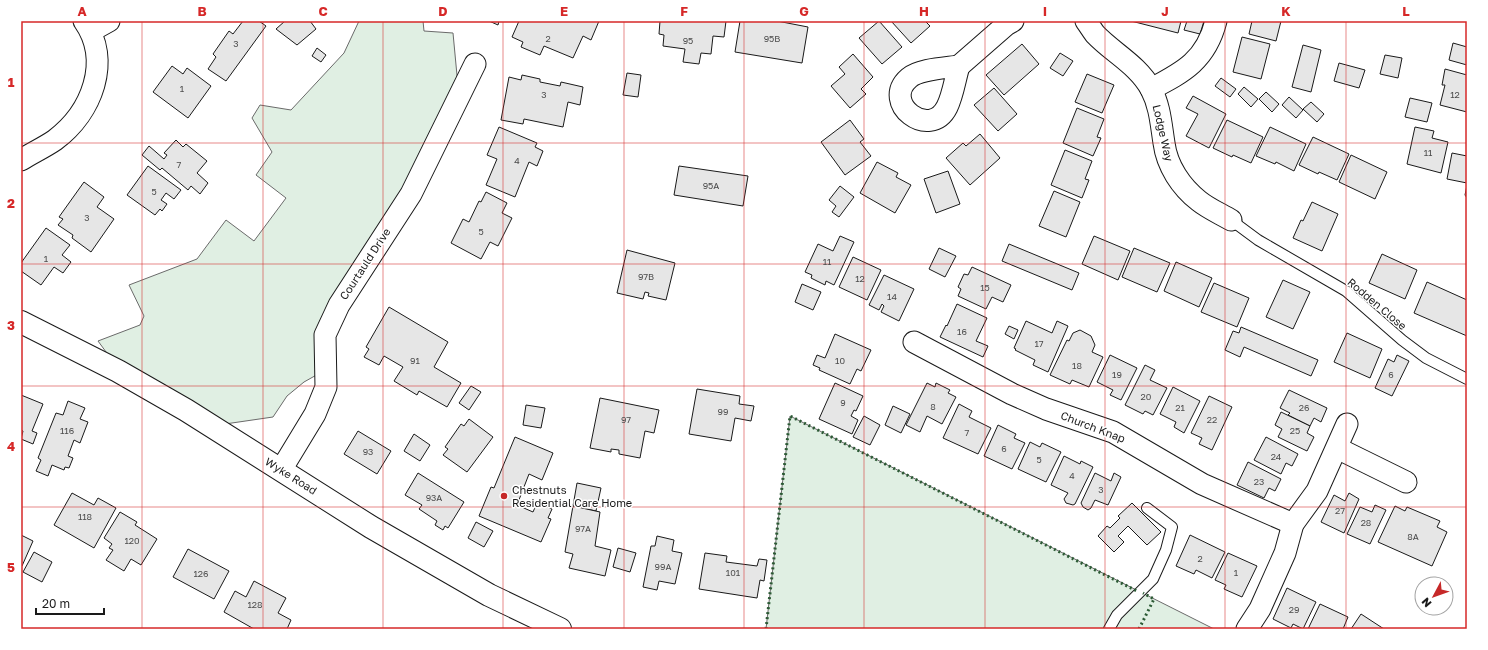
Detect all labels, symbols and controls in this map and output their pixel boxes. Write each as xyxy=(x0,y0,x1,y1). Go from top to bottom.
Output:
text: A xyxy=(77,3,87,19)
text: B xyxy=(197,3,207,19)
text: C xyxy=(318,3,328,19)
text: D xyxy=(438,3,448,19)
text: E xyxy=(560,3,568,19)
text: F xyxy=(680,3,688,19)
text: G xyxy=(799,3,809,19)
text: H xyxy=(919,3,929,19)
text: I xyxy=(1043,3,1047,19)
text: J xyxy=(1161,3,1169,19)
text: K xyxy=(1281,3,1291,19)
text: L xyxy=(1402,3,1410,19)
house number: 2 xyxy=(545,33,551,44)
house number: 95B xyxy=(764,33,780,44)
house number: 95 xyxy=(683,35,693,46)
house number: 3 xyxy=(233,38,239,49)
text: 1 xyxy=(8,74,15,90)
house number: 1 xyxy=(180,83,185,94)
house number: 3 xyxy=(541,89,547,100)
house number: 12 xyxy=(1450,89,1460,100)
street label: Lodge Way xyxy=(1151,103,1176,162)
house number: 11 xyxy=(1424,147,1433,158)
house number: 4 xyxy=(514,155,520,166)
house number: 7 xyxy=(177,159,182,170)
house number: 95A xyxy=(703,180,719,191)
house number: 5 xyxy=(151,186,157,197)
text: 2 xyxy=(7,195,15,211)
house number: 3 xyxy=(84,212,90,223)
street label: Courtauld Drive xyxy=(337,226,393,302)
house number: 5 xyxy=(478,226,484,237)
house number: 1 xyxy=(44,253,49,264)
house number: 11 xyxy=(823,256,832,267)
house number: 97B xyxy=(638,271,654,282)
house number: 12 xyxy=(855,273,865,284)
street label: Rodden Close xyxy=(1345,275,1410,332)
house number: 15 xyxy=(980,282,990,293)
house number: 14 xyxy=(887,291,897,302)
text: 3 xyxy=(7,317,15,333)
house number: 16 xyxy=(957,326,967,337)
house number: 17 xyxy=(1034,338,1044,349)
house number: 91 xyxy=(410,355,421,366)
house number: 10 xyxy=(835,355,845,366)
house number: 18 xyxy=(1072,360,1082,371)
house number: 19 xyxy=(1112,369,1122,380)
house number: 6 xyxy=(1388,369,1394,380)
house number: 20 xyxy=(1141,391,1152,402)
house number: 9 xyxy=(840,397,846,408)
house number: 8 xyxy=(930,401,936,412)
house number: 21 xyxy=(1175,402,1185,413)
house number: 26 xyxy=(1299,402,1309,413)
house number: 99 xyxy=(718,406,728,417)
street label: Church Knap xyxy=(1059,408,1127,445)
house number: 97 xyxy=(621,414,631,425)
house number: 22 xyxy=(1207,414,1217,425)
house number: 116 xyxy=(60,425,74,436)
house number: 25 xyxy=(1290,425,1300,436)
house number: 7 xyxy=(965,427,970,438)
text: 4 xyxy=(7,438,15,454)
house number: 6 xyxy=(1001,443,1007,454)
house number: 93 xyxy=(363,446,373,457)
house number: 24 xyxy=(1271,451,1282,462)
street label: Wyke Road xyxy=(263,454,320,497)
house number: 5 xyxy=(1036,454,1042,465)
house number: 4 xyxy=(1069,470,1075,481)
house number: 23 xyxy=(1254,476,1264,487)
place label: Chestnuts Residential Care Home xyxy=(512,483,632,509)
house number: 3 xyxy=(1098,484,1104,495)
marker: Chestnuts Residential Care Home xyxy=(499,491,509,501)
house number: 93A xyxy=(426,492,442,503)
house number: 27 xyxy=(1335,505,1345,516)
house number: 118 xyxy=(78,511,92,522)
house number: 28 xyxy=(1361,517,1371,528)
house number: 97A xyxy=(575,523,591,534)
house number: 8A xyxy=(1407,531,1419,542)
house number: 120 xyxy=(124,535,140,546)
house number: 2 xyxy=(1197,553,1203,564)
text: 5 xyxy=(7,559,15,575)
house number: 99A xyxy=(655,561,671,572)
house number: 101 xyxy=(726,567,741,578)
house number: 1 xyxy=(1234,567,1239,578)
house number: 126 xyxy=(193,568,209,579)
north arrow xyxy=(1414,576,1454,616)
scale bar xyxy=(36,590,104,616)
text: N xyxy=(1418,595,1434,610)
text: 20 m xyxy=(42,596,70,611)
house number: 128 xyxy=(247,599,263,610)
house number: 29 xyxy=(1289,604,1299,615)

